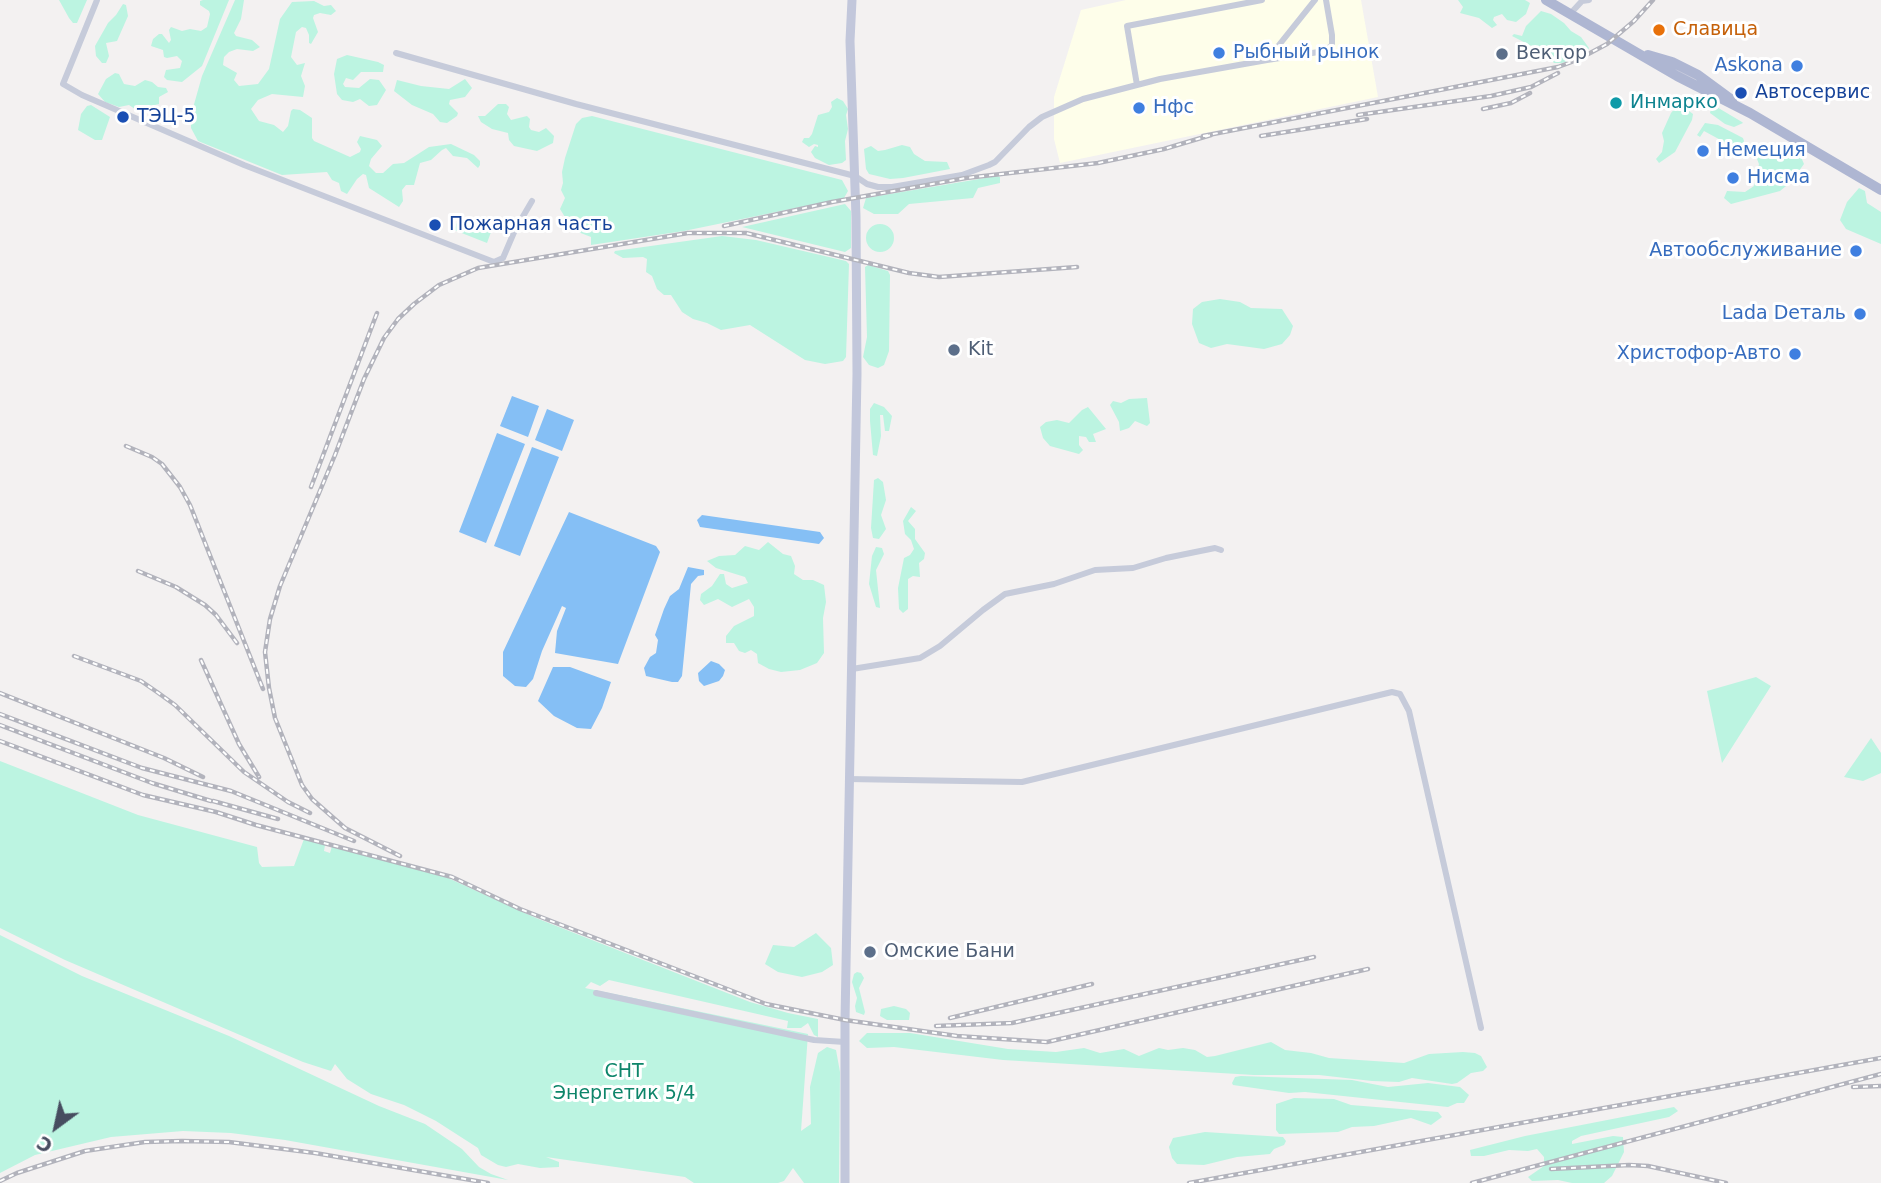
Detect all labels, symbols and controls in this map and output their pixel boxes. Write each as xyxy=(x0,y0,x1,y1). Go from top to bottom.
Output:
place label: Славица xyxy=(1673,19,1758,41)
marker: Славица xyxy=(1651,22,1667,38)
place label: Рыбный рынок xyxy=(1233,42,1380,64)
place label: Вектор xyxy=(1516,43,1587,65)
marker: Рыбный рынок xyxy=(1211,45,1227,61)
marker: Вектор xyxy=(1494,46,1510,62)
place label: Askona xyxy=(1714,55,1783,77)
marker: Askona xyxy=(1789,58,1805,74)
place label: Автосервис xyxy=(1755,82,1870,104)
marker: Автосервис xyxy=(1733,85,1749,101)
place label: Инмарко xyxy=(1630,92,1718,114)
marker: Инмарко xyxy=(1608,95,1624,111)
place label: Нфс xyxy=(1153,97,1194,119)
marker: Нфс xyxy=(1131,100,1147,116)
place label: ТЭЦ-5 xyxy=(137,106,196,128)
marker: ТЭЦ-5 xyxy=(115,109,131,125)
place label: Немеция xyxy=(1717,140,1806,162)
marker: Немеция xyxy=(1695,143,1711,159)
place label: Нисма xyxy=(1747,167,1810,189)
marker: Нисма xyxy=(1725,170,1741,186)
place label: Пожарная часть xyxy=(449,214,613,236)
marker: Пожарная часть xyxy=(427,217,443,233)
place label: Автообслуживание xyxy=(1649,240,1842,262)
marker: Автообслуживание xyxy=(1848,243,1864,259)
place label: Lada Dеталь xyxy=(1722,303,1846,325)
marker: Lada Dеталь xyxy=(1852,306,1868,322)
place label: Kit xyxy=(968,339,993,361)
marker: Kit xyxy=(946,342,962,358)
place label: Христофор-Авто xyxy=(1617,343,1781,365)
marker: Христофор-Авто xyxy=(1787,346,1803,362)
place label: Омские Бани xyxy=(884,941,1015,963)
marker: Омские Бани xyxy=(862,944,878,960)
park label: СНТ Энергетик 5/4 xyxy=(553,1061,695,1105)
north arrow xyxy=(21,1092,91,1162)
text: С xyxy=(33,1132,56,1158)

